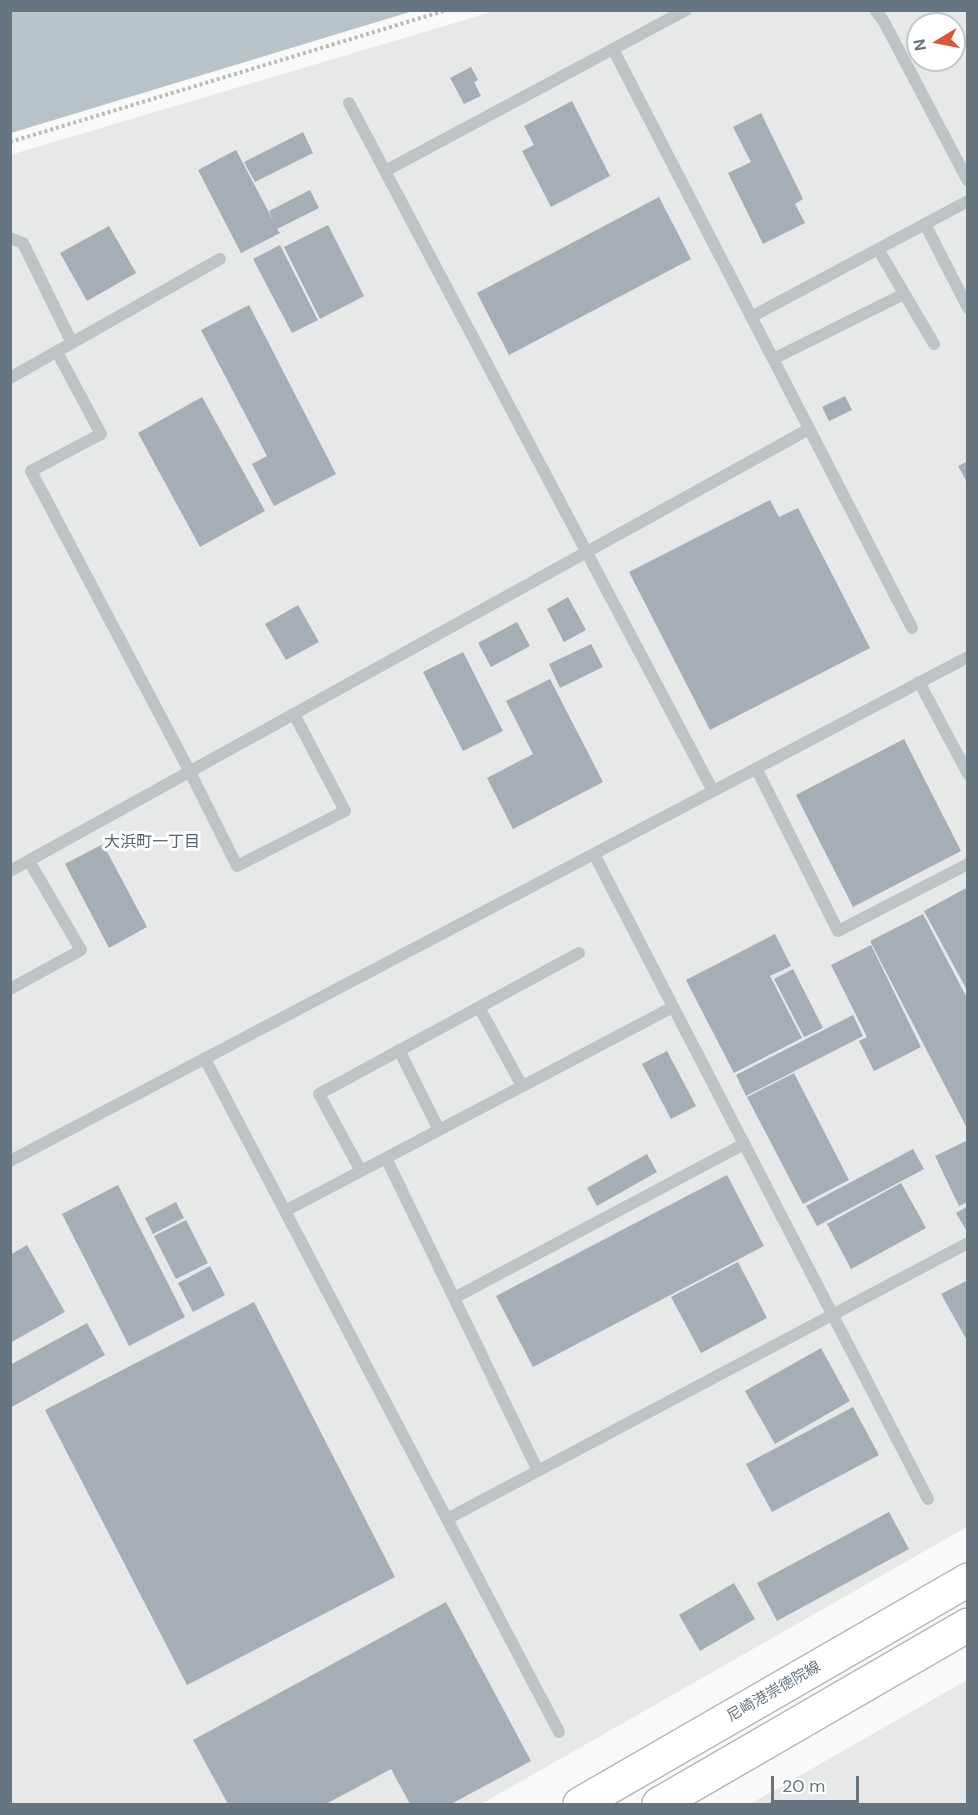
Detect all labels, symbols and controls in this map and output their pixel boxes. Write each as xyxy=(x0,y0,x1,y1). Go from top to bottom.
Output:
north arrow xyxy=(906,12,966,72)
text: N xyxy=(908,37,931,52)
district label: 大浜町一丁目 xyxy=(104,833,200,853)
street label: 尼崎港崇徳院線 xyxy=(724,1658,824,1726)
scale bar xyxy=(774,1764,862,1802)
text: 20 m xyxy=(782,1774,825,1798)

